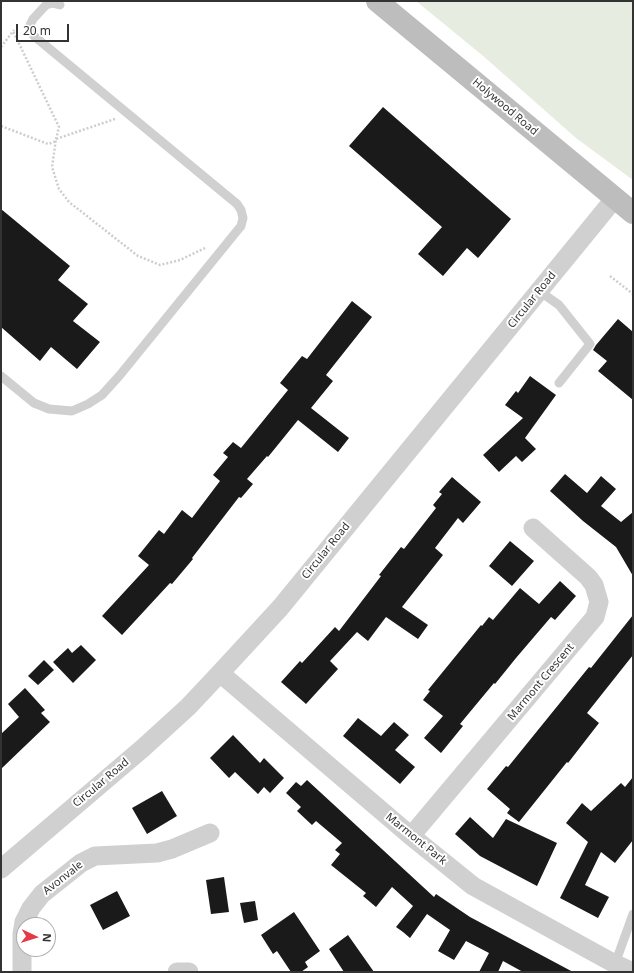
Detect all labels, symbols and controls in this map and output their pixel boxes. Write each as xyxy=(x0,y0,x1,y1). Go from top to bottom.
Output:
scale bar xyxy=(18,16,71,42)
text: 20 m xyxy=(23,22,51,39)
street label: Holywood Road xyxy=(470,76,540,138)
street label: Circular Road xyxy=(505,269,559,331)
street label: Circular Road xyxy=(299,520,353,582)
street label: Marmont Crescent xyxy=(505,641,577,723)
street label: Circular Road xyxy=(70,756,132,810)
street label: Marmont Park xyxy=(383,810,449,868)
street label: Avonvale xyxy=(40,858,86,898)
north arrow xyxy=(16,917,56,957)
text: N xyxy=(40,933,55,943)

